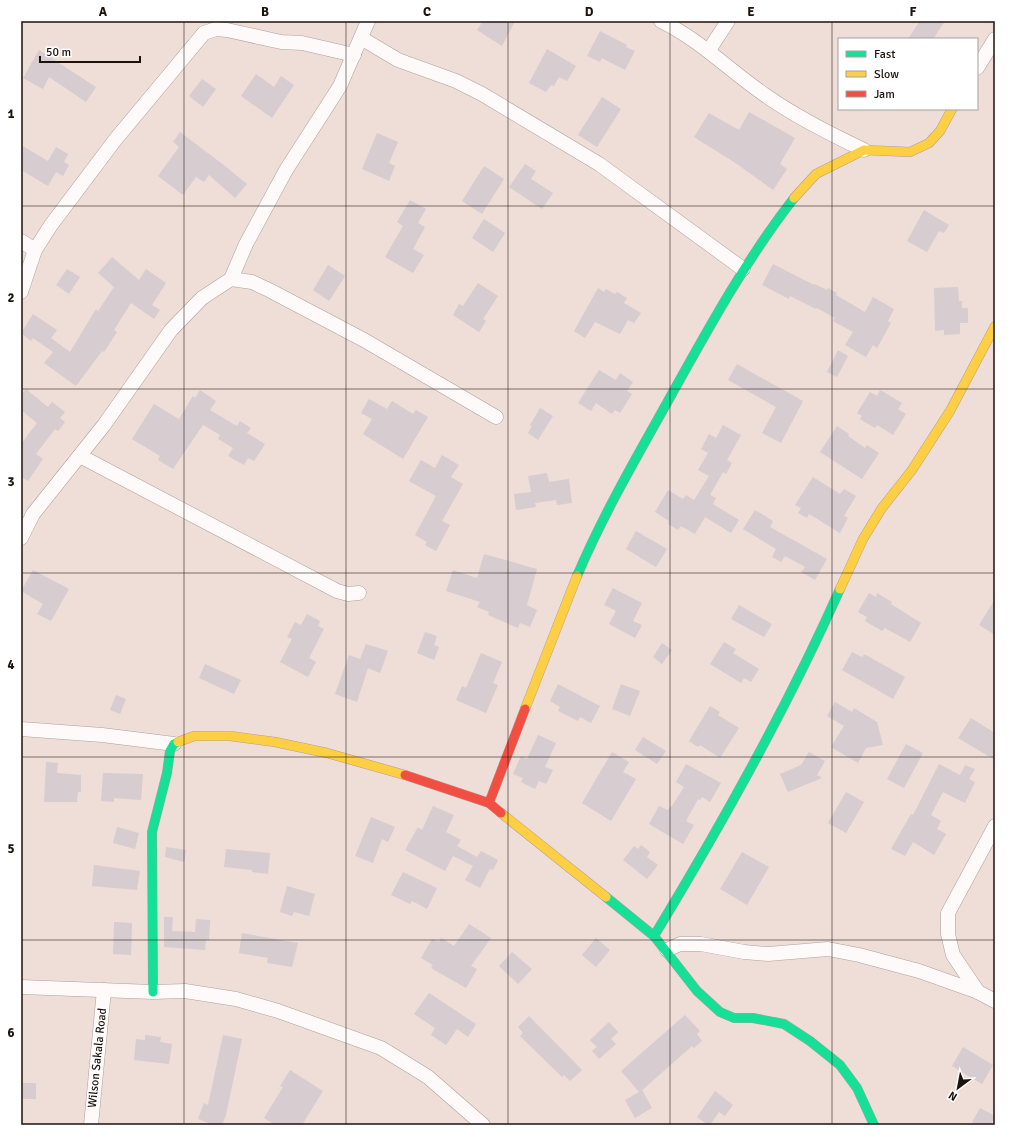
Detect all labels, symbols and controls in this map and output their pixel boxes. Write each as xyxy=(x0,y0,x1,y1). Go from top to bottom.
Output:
text: A xyxy=(99,4,108,20)
text: B xyxy=(261,4,269,20)
text: C xyxy=(423,4,431,20)
text: D xyxy=(585,4,594,20)
text: E xyxy=(747,4,755,20)
text: F xyxy=(910,4,917,20)
scale bar xyxy=(40,38,140,64)
legend xyxy=(838,38,978,110)
text: 50 m xyxy=(46,45,71,60)
text: Fast xyxy=(874,47,895,62)
text: Slow xyxy=(874,67,899,82)
text: Jam xyxy=(874,87,895,102)
text: 1 xyxy=(7,106,15,122)
text: 2 xyxy=(7,290,15,306)
text: 3 xyxy=(7,474,15,490)
text: 4 xyxy=(7,657,15,673)
text: 5 xyxy=(7,841,15,857)
street label: Wilson Sakala Road xyxy=(85,1007,110,1109)
text: 6 xyxy=(7,1025,15,1041)
north arrow xyxy=(938,1068,978,1108)
text: N xyxy=(946,1089,960,1104)

